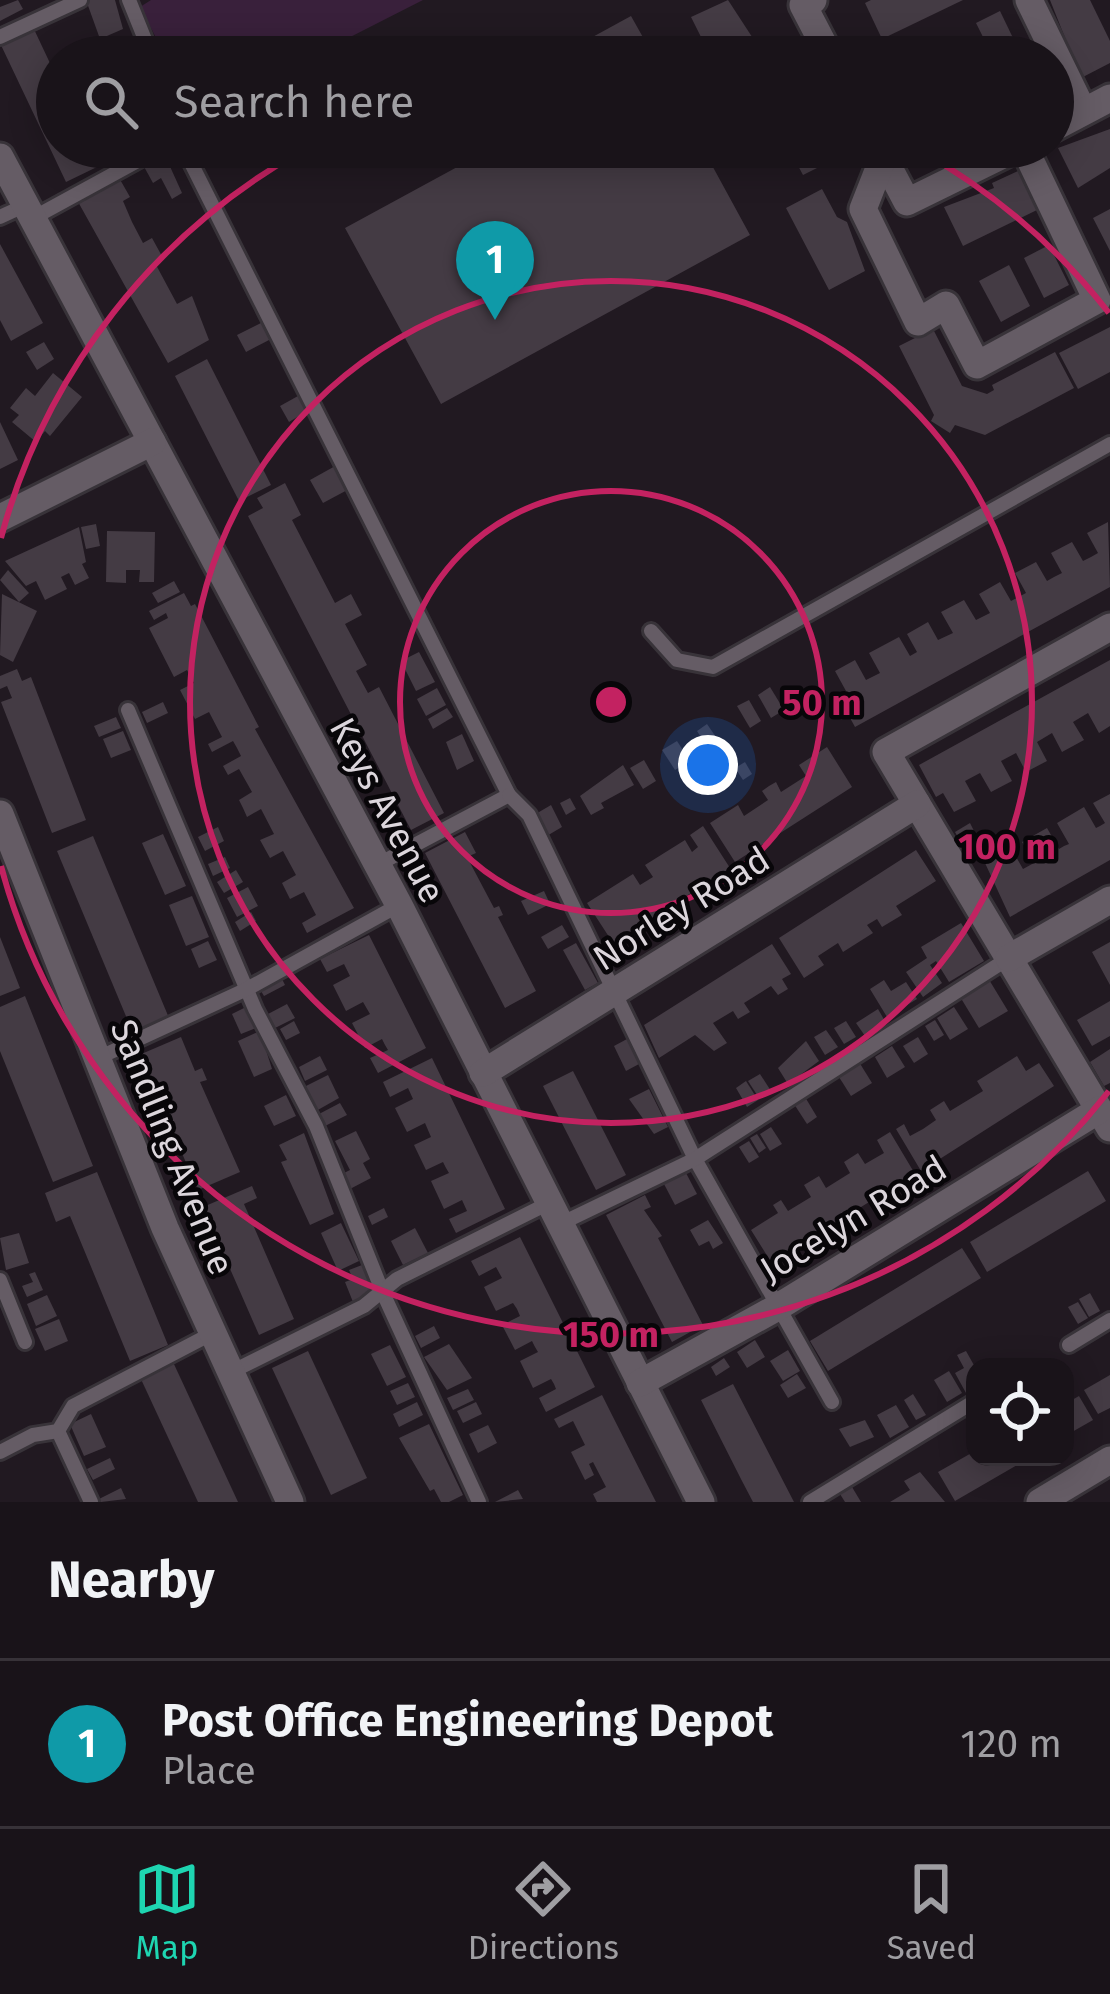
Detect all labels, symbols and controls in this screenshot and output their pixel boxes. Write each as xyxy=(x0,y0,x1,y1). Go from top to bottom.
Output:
search box xyxy=(36,36,1074,168)
icon: search xyxy=(78,69,144,135)
text: Search here xyxy=(174,75,414,129)
pin: 1 xyxy=(456,221,534,320)
centre of rings xyxy=(590,681,632,723)
text: 50 m xyxy=(782,681,862,725)
street label: Keys Avenue xyxy=(320,710,454,911)
your location xyxy=(678,735,738,795)
text: 100 m xyxy=(958,825,1056,869)
street label: Norley Road xyxy=(585,837,778,980)
street label: Sandling Avenue xyxy=(101,1013,243,1281)
street label: Jocelyn Road xyxy=(752,1146,955,1292)
text: 150 m xyxy=(563,1313,659,1357)
map controls xyxy=(966,1358,1074,1466)
button: locate xyxy=(966,1358,1074,1466)
text: Nearby xyxy=(48,1549,214,1611)
text: Post Office Engineering Depot xyxy=(162,1694,773,1748)
text: 1 xyxy=(78,1721,96,1767)
text: 120 m xyxy=(960,1721,1062,1767)
text: Place xyxy=(162,1748,256,1794)
tab: Map xyxy=(134,1856,200,1968)
tab: Directions xyxy=(468,1856,619,1968)
tab: Saved xyxy=(887,1856,976,1968)

